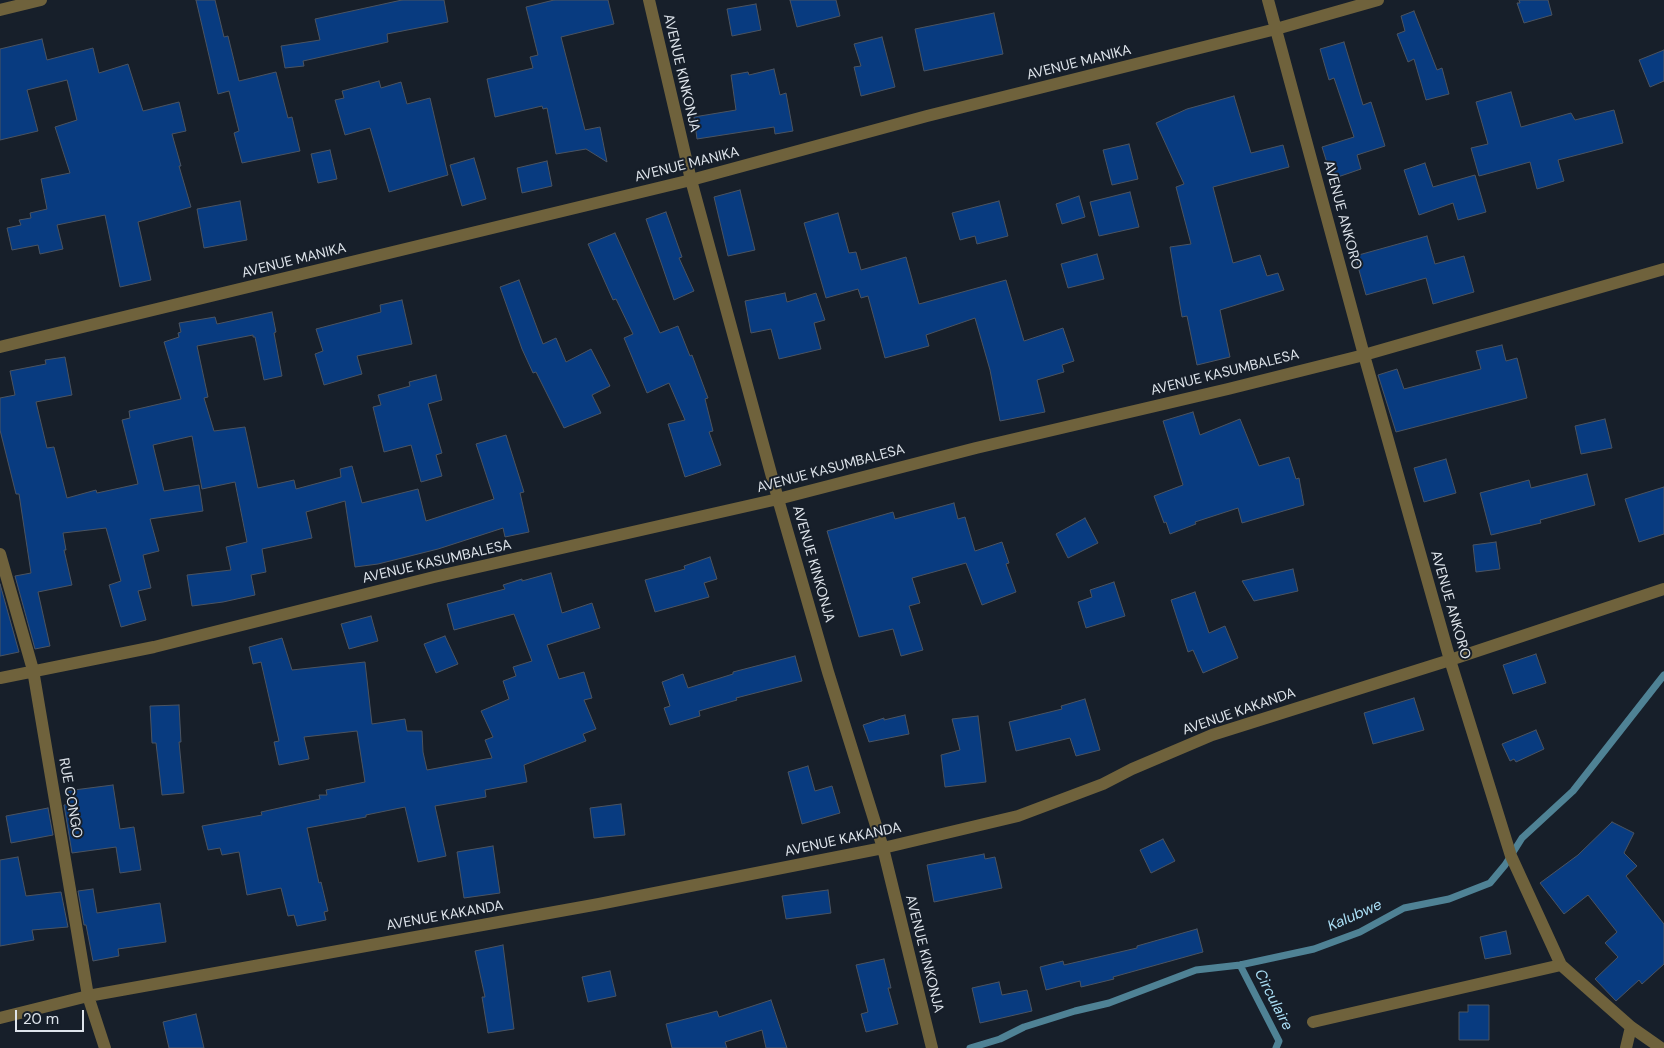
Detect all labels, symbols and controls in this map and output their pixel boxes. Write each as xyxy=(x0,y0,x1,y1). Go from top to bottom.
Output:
street label: AVENUE KINKONJA xyxy=(659,12,703,134)
street label: AVENUE MANIKA xyxy=(1025,42,1133,84)
street label: AVENUE MANIKA xyxy=(633,144,741,186)
street label: AVENUE ANKORO xyxy=(1319,159,1365,271)
street label: AVENUE MANIKA xyxy=(240,240,348,282)
street label: AVENUE KASUMBALESA xyxy=(1149,346,1301,400)
street label: AVENUE KASUMBALESA xyxy=(755,441,907,497)
street label: AVENUE KINKONJA xyxy=(788,504,838,624)
street label: AVENUE KASUMBALESA xyxy=(361,537,513,587)
street label: AVENUE ANKORO xyxy=(1426,549,1474,661)
street label: AVENUE KAKANDA xyxy=(1180,685,1298,739)
street label: RUE CONGO xyxy=(55,757,85,839)
street label: AVENUE KAKANDA xyxy=(783,819,903,861)
street label: AVENUE KINKONJA xyxy=(901,893,947,1015)
water label: Kalubwe xyxy=(1325,896,1385,936)
street label: AVENUE KAKANDA xyxy=(385,897,505,935)
water label: Circulaire xyxy=(1250,966,1296,1034)
scale bar xyxy=(18,1000,86,1032)
text: 20 m xyxy=(23,1009,59,1029)

